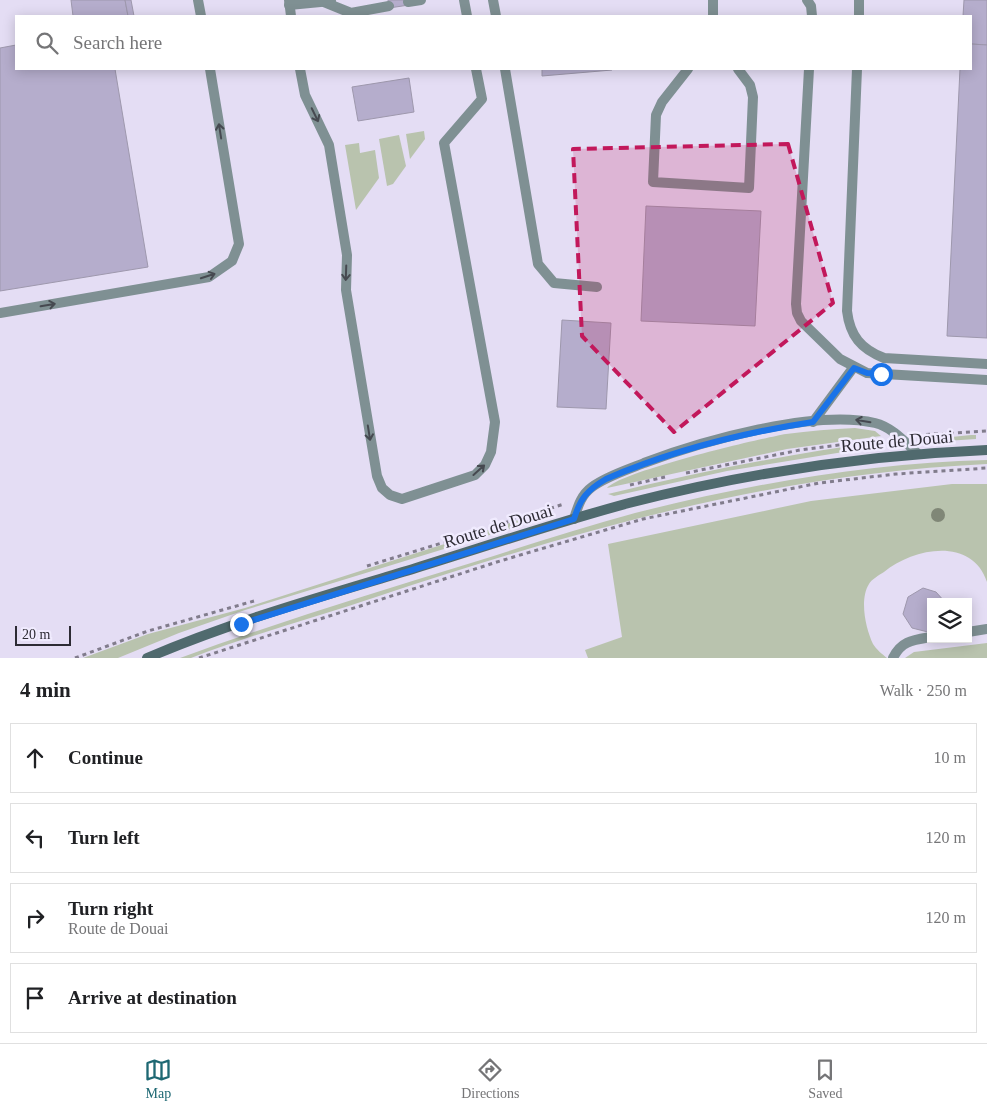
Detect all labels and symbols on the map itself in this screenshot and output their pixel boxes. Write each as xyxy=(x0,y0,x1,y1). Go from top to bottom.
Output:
one-way arrow xyxy=(310,107,320,122)
one-way arrow xyxy=(215,123,225,139)
one-way arrow xyxy=(342,265,351,281)
one-way arrow xyxy=(200,271,216,281)
one-way arrow xyxy=(40,299,56,309)
route start xyxy=(870,363,893,386)
one-way arrow xyxy=(855,416,871,426)
one-way arrow xyxy=(365,425,375,441)
street label: Route de Douai xyxy=(840,426,954,456)
one-way arrow xyxy=(472,464,485,476)
street label: Route de Douai xyxy=(441,500,555,552)
route end xyxy=(230,613,253,636)
scale bar xyxy=(15,623,71,646)

